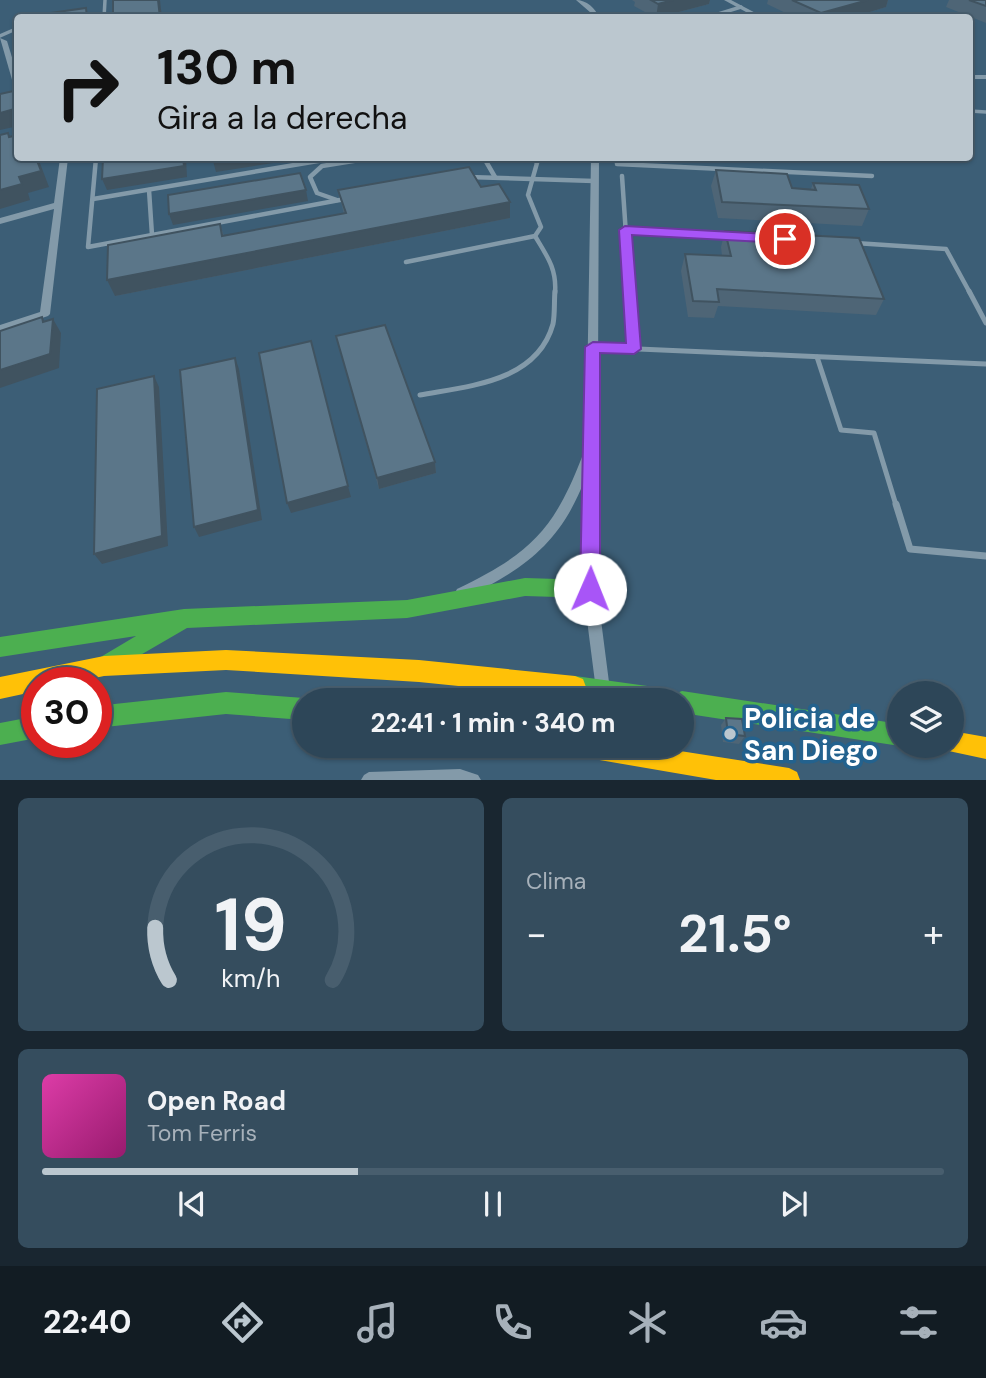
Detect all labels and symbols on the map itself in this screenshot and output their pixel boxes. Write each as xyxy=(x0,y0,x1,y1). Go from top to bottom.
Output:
pin xyxy=(755,209,815,269)
position arrow xyxy=(553,552,627,626)
speed limit sign: 30 xyxy=(21,667,112,758)
place label: Policia de San Diego xyxy=(744,700,878,769)
marker: Policia de San Diego xyxy=(722,726,738,742)

